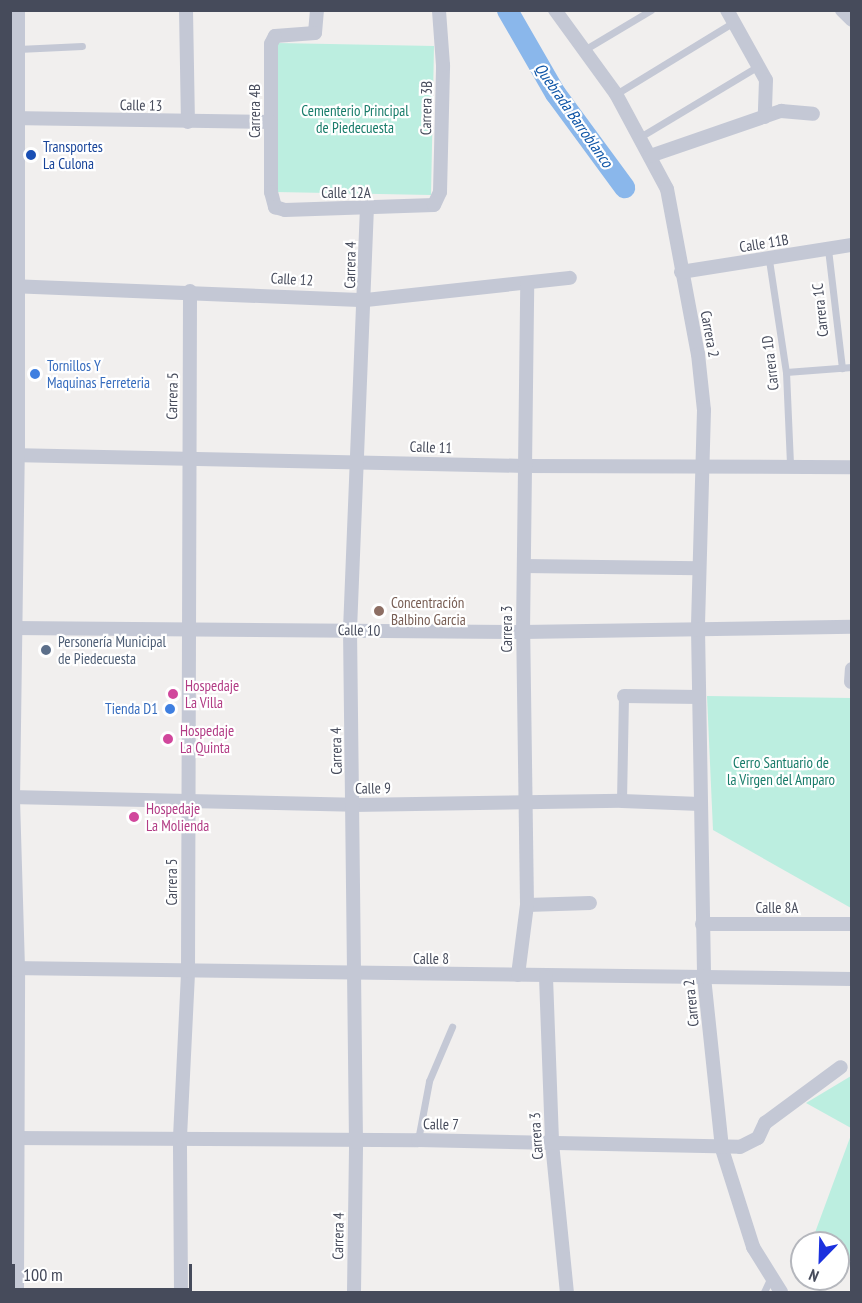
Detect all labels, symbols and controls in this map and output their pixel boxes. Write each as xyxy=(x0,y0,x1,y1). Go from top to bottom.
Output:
water label: Quebrada Barroblanco xyxy=(531,59,617,171)
street label: Carrera 3B xyxy=(417,81,435,135)
street label: Carrera 4B xyxy=(246,84,264,138)
street label: Calle 13 xyxy=(120,96,162,114)
park label: Cementerio Principal de Piedecuesta xyxy=(301,101,409,136)
place label: Transportes La Culona xyxy=(43,137,103,172)
marker: Transportes La Culona xyxy=(24,148,38,162)
street label: Calle 12A xyxy=(321,184,371,202)
street label: Calle 11B xyxy=(738,230,790,256)
street label: Carrera 4 xyxy=(341,241,359,289)
street label: Calle 12 xyxy=(270,269,314,289)
street label: Carrera 1C xyxy=(808,282,832,338)
street label: Carrera 2 xyxy=(697,309,723,359)
street label: Carrera 1D xyxy=(758,335,782,391)
place label: Tornillos Y Maquinas Ferreteria xyxy=(47,356,150,391)
marker: Tornillos Y Maquinas Ferreteria xyxy=(28,367,42,381)
street label: Carrera 5 xyxy=(163,372,181,420)
street label: Calle 11 xyxy=(409,437,453,457)
place label: Concentración Balbino Garcia xyxy=(391,593,466,628)
marker: Concentración Balbino Garcia xyxy=(372,604,386,618)
street label: Carrera 3 xyxy=(498,605,516,653)
street label: Calle 10 xyxy=(338,621,380,639)
place label: Personería Municipal de Piedecuesta xyxy=(58,632,166,667)
marker: Personería Municipal de Piedecuesta xyxy=(39,643,53,657)
place label: Hospedaje La Villa xyxy=(185,676,239,711)
marker: Hospedaje La Villa xyxy=(166,687,180,701)
place label: Tienda D1 xyxy=(105,700,158,718)
marker: Tienda D1 xyxy=(163,702,177,716)
place label: Hospedaje La Quinta xyxy=(180,721,234,756)
street label: Carrera 4 xyxy=(327,727,345,775)
marker: Hospedaje La Quinta xyxy=(161,732,175,746)
park label: Cerro Santuario de la Virgen del Amparo xyxy=(727,753,835,788)
street label: Calle 9 xyxy=(355,779,391,797)
place label: Hospedaje La Molienda xyxy=(146,799,209,834)
marker: Hospedaje La Molienda xyxy=(127,810,141,824)
street label: Carrera 5 xyxy=(163,858,181,906)
street label: Calle 8A xyxy=(756,899,798,917)
street label: Calle 8 xyxy=(413,950,449,968)
street label: Carrera 2 xyxy=(680,979,702,1027)
street label: Carrera 3 xyxy=(525,1112,547,1160)
street label: Calle 7 xyxy=(423,1115,459,1133)
street label: Carrera 4 xyxy=(329,1212,347,1260)
north arrow xyxy=(790,1231,850,1291)
scale bar xyxy=(15,1252,195,1290)
text: 100 m xyxy=(23,1263,63,1286)
text: N xyxy=(806,1265,822,1287)

